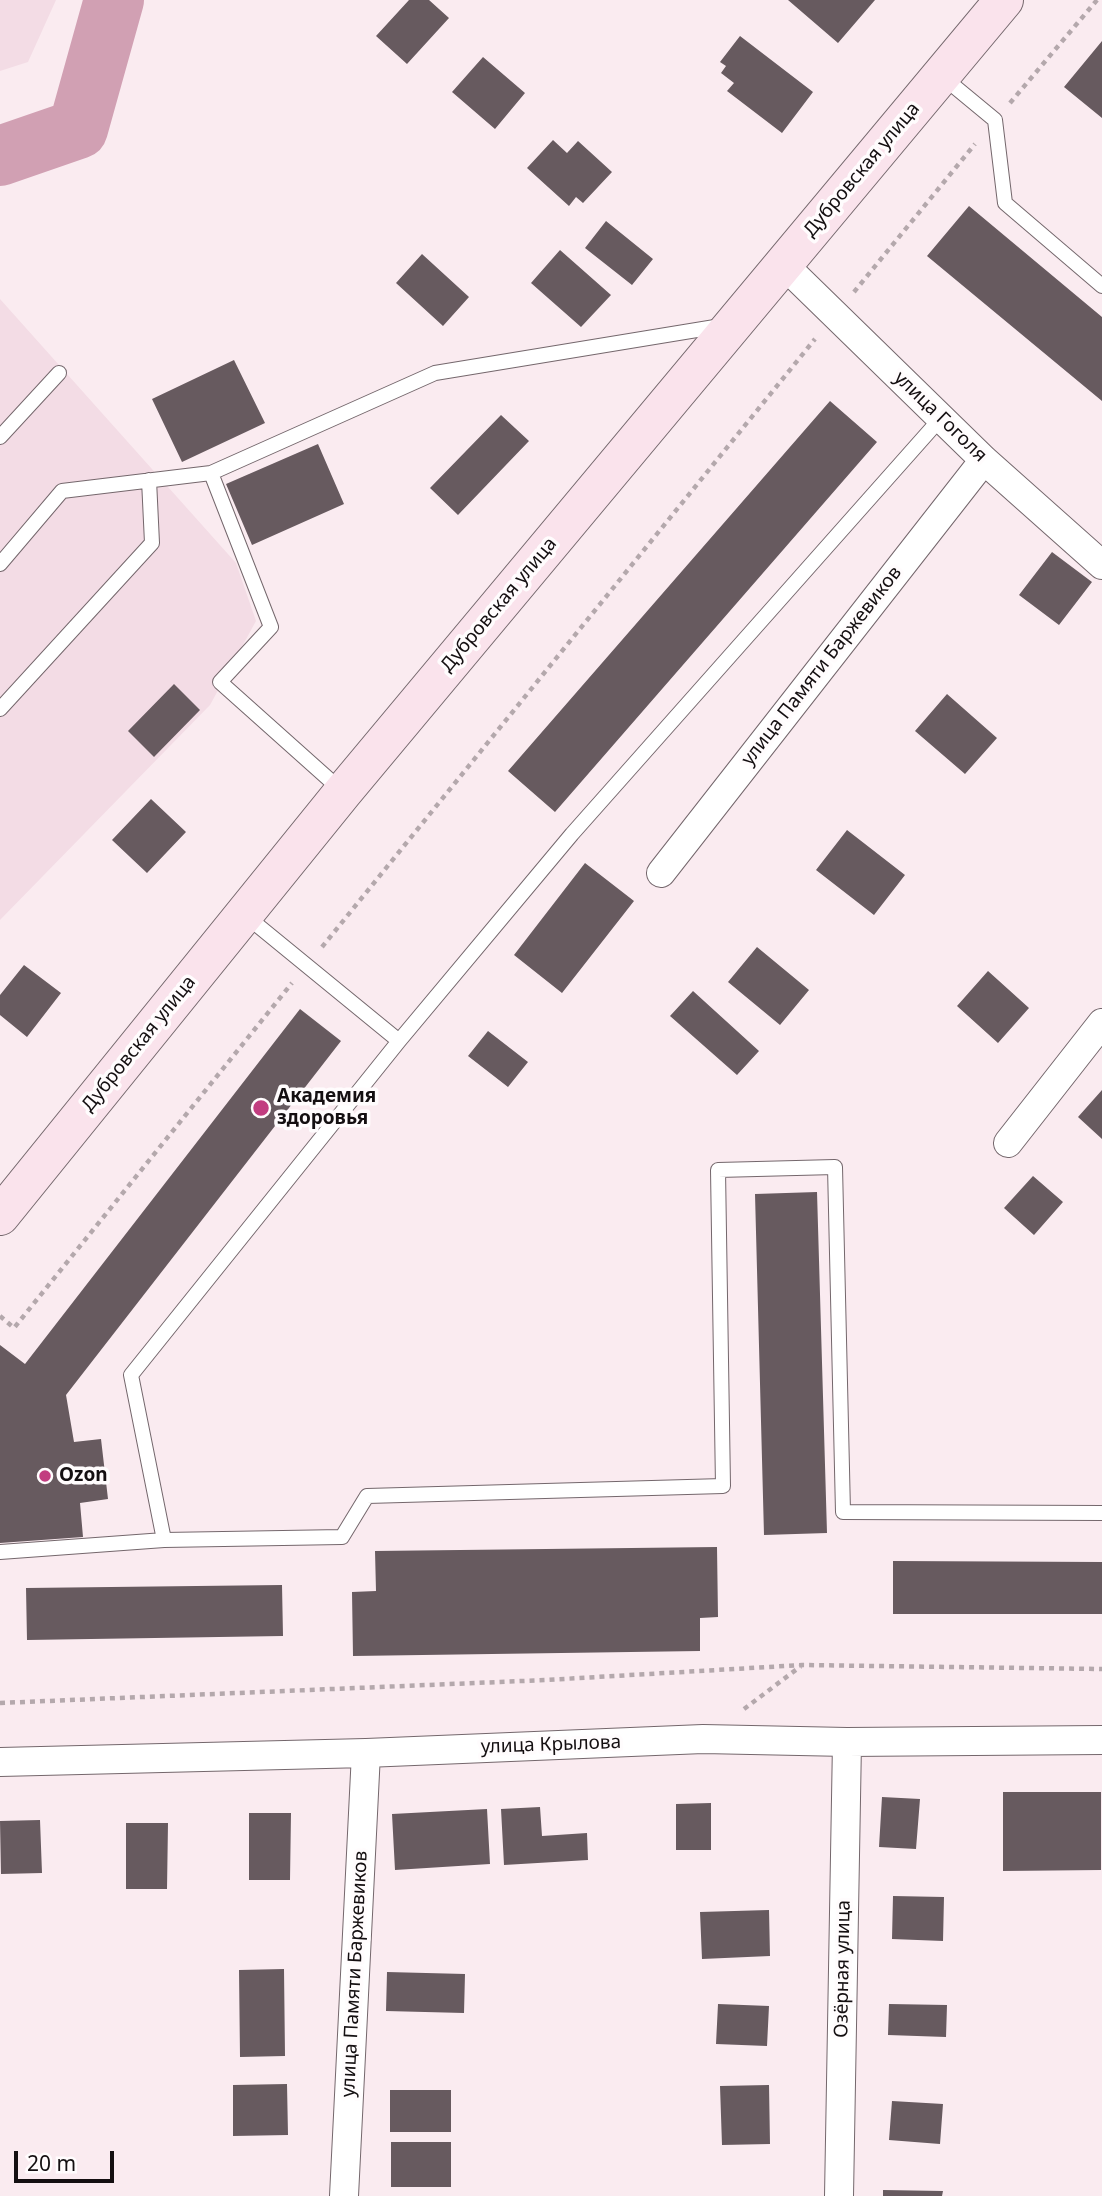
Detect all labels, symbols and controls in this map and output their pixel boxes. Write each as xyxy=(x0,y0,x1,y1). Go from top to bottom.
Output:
street label: Дубровская улица xyxy=(799,98,925,242)
street label: улица Гоголя xyxy=(889,367,991,467)
street label: Дубровская улица xyxy=(436,533,562,677)
street label: улица Памяти Баржевиков xyxy=(737,562,907,770)
street label: Дубровская улица xyxy=(77,971,201,1117)
place label: Академия здоровья xyxy=(277,1086,376,1130)
marker: Академия здоровья xyxy=(251,1098,271,1118)
place label: Ozon xyxy=(59,1465,108,1487)
marker: Ozon xyxy=(37,1468,53,1484)
street label: улица Крылова xyxy=(480,1731,622,1759)
street label: улица Памяти Баржевиков xyxy=(337,1850,373,2098)
street label: Озёрная улица xyxy=(830,1900,856,2038)
scale bar xyxy=(18,2136,117,2180)
text: 20 m xyxy=(27,2149,76,2177)

